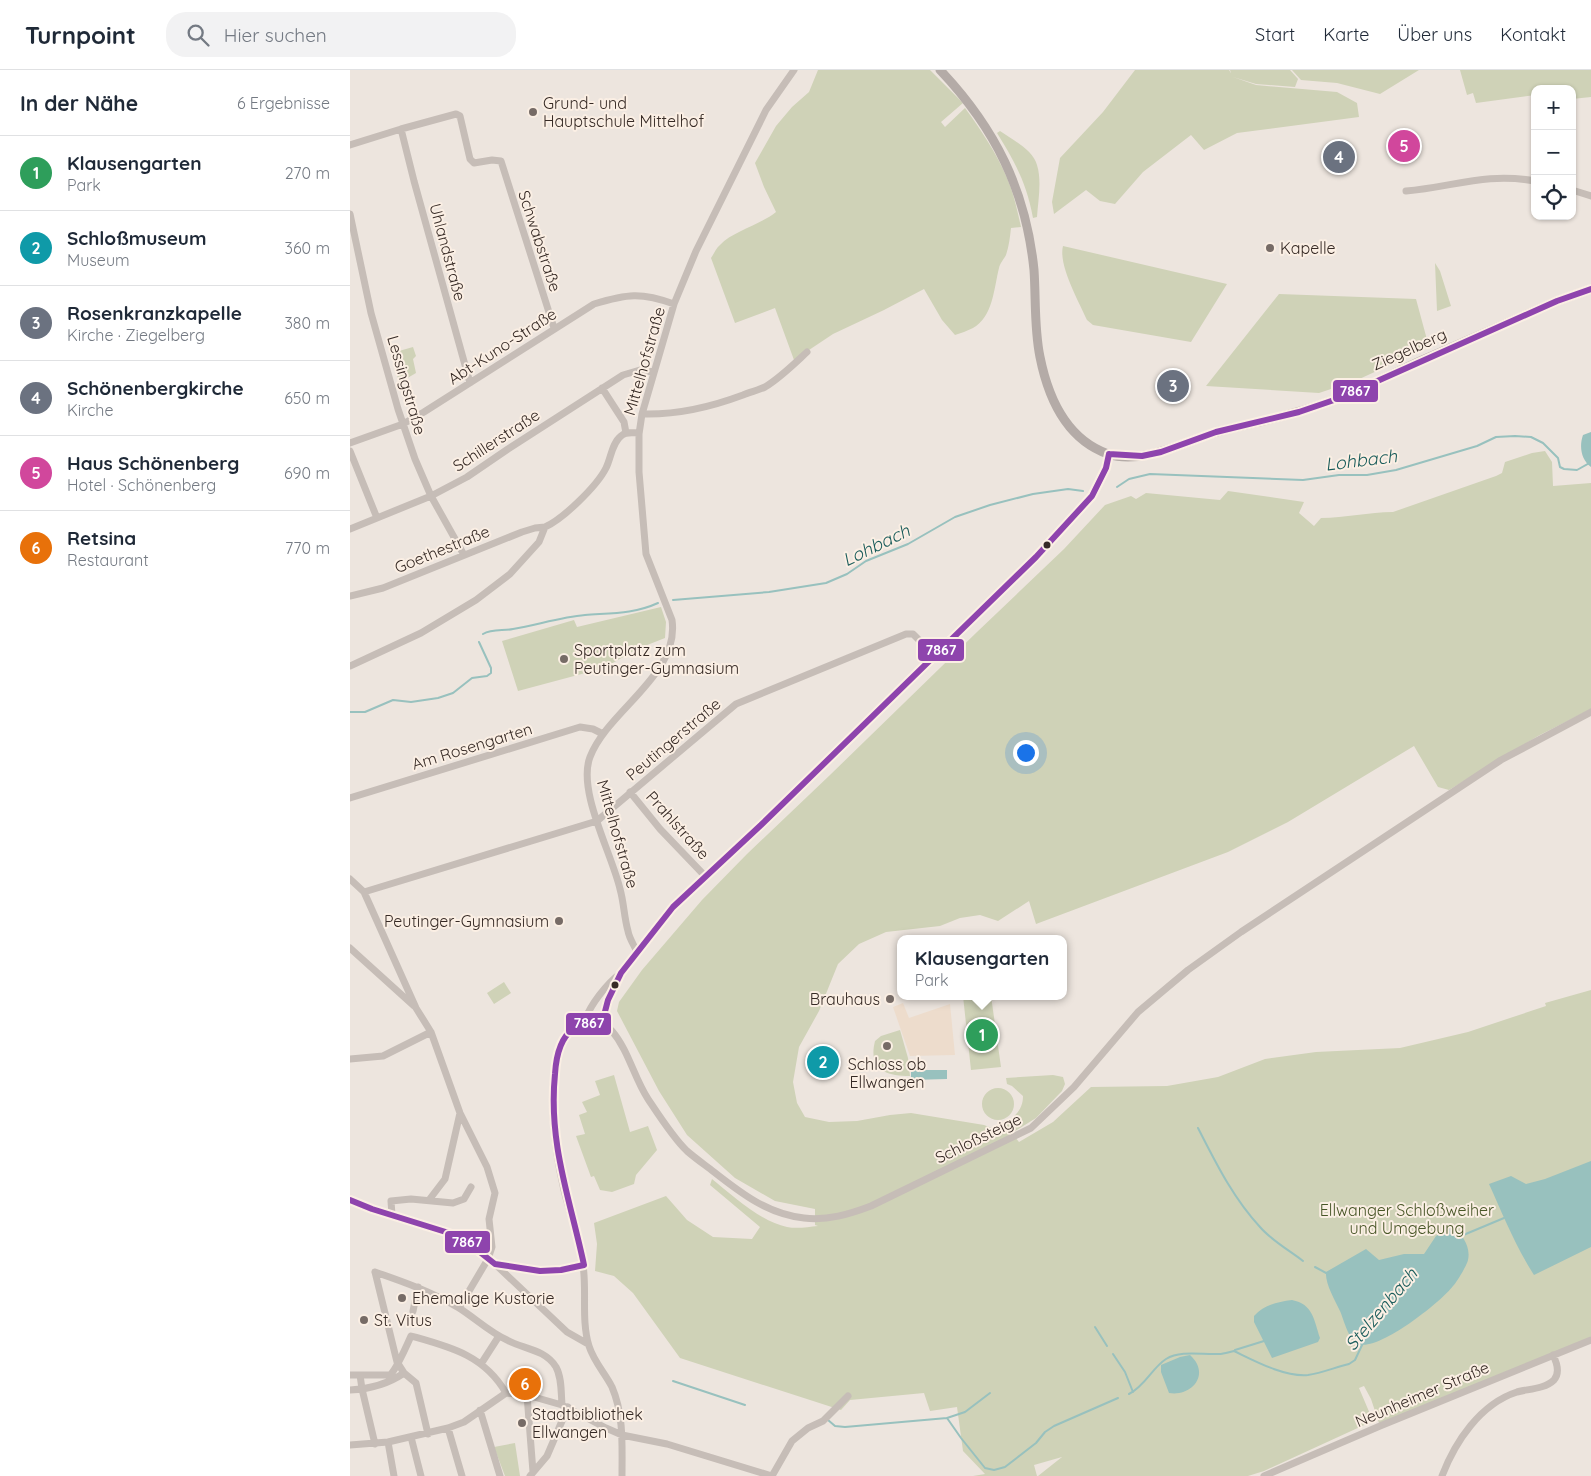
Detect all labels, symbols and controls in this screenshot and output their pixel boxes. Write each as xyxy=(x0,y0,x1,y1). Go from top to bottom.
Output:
search box xyxy=(166,12,516,57)
text: Turnpoint xyxy=(25,20,136,50)
icon: search xyxy=(184,21,212,49)
text: Hier suchen xyxy=(224,23,327,47)
text: Start xyxy=(1255,23,1295,46)
text: Karte xyxy=(1323,23,1369,46)
text: Über uns xyxy=(1397,23,1472,46)
text: Kontakt xyxy=(1500,23,1566,46)
map controls xyxy=(1531,85,1576,220)
button: + xyxy=(1531,85,1576,130)
text: In der Nähe xyxy=(20,90,138,116)
text: 6 Ergebnisse xyxy=(237,93,330,113)
place label: Grund- und Hauptschule Mittelhof xyxy=(543,93,704,131)
marker: Grund- und Hauptschule Mittelhof xyxy=(527,106,539,118)
pin: 5 xyxy=(1388,127,1420,165)
button: − xyxy=(1531,130,1576,175)
pin: 4 xyxy=(1323,138,1355,176)
text: Klausengarten xyxy=(67,151,202,175)
text: 1 xyxy=(33,163,39,183)
text: 270 m xyxy=(285,163,330,183)
text: Park xyxy=(67,175,101,195)
button: locate xyxy=(1531,175,1576,220)
street label: Schwabstraße xyxy=(514,188,566,294)
street label: Uhlandstraße xyxy=(425,201,471,303)
text: Schloßmuseum xyxy=(67,226,207,250)
text: 2 xyxy=(31,238,41,258)
text: 360 m xyxy=(285,238,330,258)
place label: Kapelle xyxy=(1280,238,1335,258)
marker: Kapelle xyxy=(1264,242,1276,254)
text: Museum xyxy=(67,250,130,270)
text: Rosenkranzkapelle xyxy=(67,301,242,325)
street label: Abt-Kuno-Straße xyxy=(444,303,560,389)
street label: Mittelhofstraße xyxy=(619,304,669,418)
text: 3 xyxy=(32,313,40,333)
text: 380 m xyxy=(284,313,330,333)
street label: Ziegelberg xyxy=(1369,324,1449,374)
text: Kirche · Ziegelberg xyxy=(67,325,205,345)
street label: Lessingstraße xyxy=(383,333,431,437)
pin: 3 xyxy=(1157,367,1189,405)
text: Schönenbergkirche xyxy=(67,376,244,400)
line badge: 7867 xyxy=(1332,379,1379,403)
text: 7867 xyxy=(1340,382,1371,400)
text: 4 xyxy=(31,388,41,408)
text: 650 m xyxy=(284,388,330,408)
text: Kirche xyxy=(67,400,113,420)
street label: Schillerstraße xyxy=(449,405,543,475)
water label: Lohbach xyxy=(1324,444,1399,476)
text: Haus Schönenberg xyxy=(67,451,239,475)
text: 5 xyxy=(31,463,41,483)
text: 690 m xyxy=(284,463,330,483)
text: Hotel · Schönenberg xyxy=(67,475,216,495)
water label: Lohbach xyxy=(839,519,914,571)
street label: Goethestraße xyxy=(392,521,492,577)
text: Retsina xyxy=(67,526,136,550)
text: 6 xyxy=(32,538,40,558)
text: 770 m xyxy=(285,538,330,558)
unlabelled marker xyxy=(1042,540,1052,550)
text: Restaurant xyxy=(67,550,149,570)
line badge: 7867 xyxy=(917,638,965,662)
place label: Sportplatz zum Peutinger-Gymnasium xyxy=(574,640,739,678)
text: 7867 xyxy=(926,641,957,659)
marker: Sportplatz zum Peutinger-Gymnasium xyxy=(558,653,570,665)
street label: Peutingerstraße xyxy=(621,693,725,785)
street label: Am Rosengarten xyxy=(409,718,535,774)
your location xyxy=(1013,740,1039,766)
street label: Mittelhofstraße xyxy=(593,777,643,891)
street label: Prahlstraße xyxy=(642,787,714,863)
place label: Peutinger-Gymnasium xyxy=(384,911,549,931)
marker: Peutinger-Gymnasium xyxy=(553,915,565,927)
popup xyxy=(897,935,1067,1000)
text: Klausengarten xyxy=(915,946,1049,970)
text: Park xyxy=(915,970,949,990)
unlabelled marker xyxy=(610,980,620,990)
place label: Brauhaus xyxy=(810,989,880,1009)
marker: Brauhaus xyxy=(884,993,896,1005)
line badge: 7867 xyxy=(565,1012,612,1036)
text: 7867 xyxy=(574,1014,605,1032)
pin: 1 xyxy=(966,1016,998,1054)
marker: Schloss ob Ellwangen xyxy=(881,1040,893,1052)
pin: 2 xyxy=(807,1043,839,1081)
place label: Schloss ob Ellwangen xyxy=(848,1054,926,1092)
street label: Schloßsteige xyxy=(932,1109,1024,1167)
park label: Ellwanger Schloßweiher und Umgebung xyxy=(1320,1200,1494,1238)
line badge: 7867 xyxy=(444,1230,491,1254)
text: 7867 xyxy=(452,1233,483,1251)
water label: Stelzenbach xyxy=(1340,1262,1423,1355)
place label: Ehemalige Kustorie xyxy=(412,1288,555,1308)
marker: Ehemalige Kustorie xyxy=(396,1292,408,1304)
place label: St. Vitus xyxy=(374,1310,432,1330)
marker: St. Vitus xyxy=(358,1314,370,1326)
street label: Neunheimer Straße xyxy=(1352,1357,1492,1431)
pin: 6 xyxy=(509,1365,541,1403)
place label: Stadtbibliothek Ellwangen xyxy=(532,1404,643,1442)
marker: Stadtbibliothek Ellwangen xyxy=(516,1417,528,1429)

